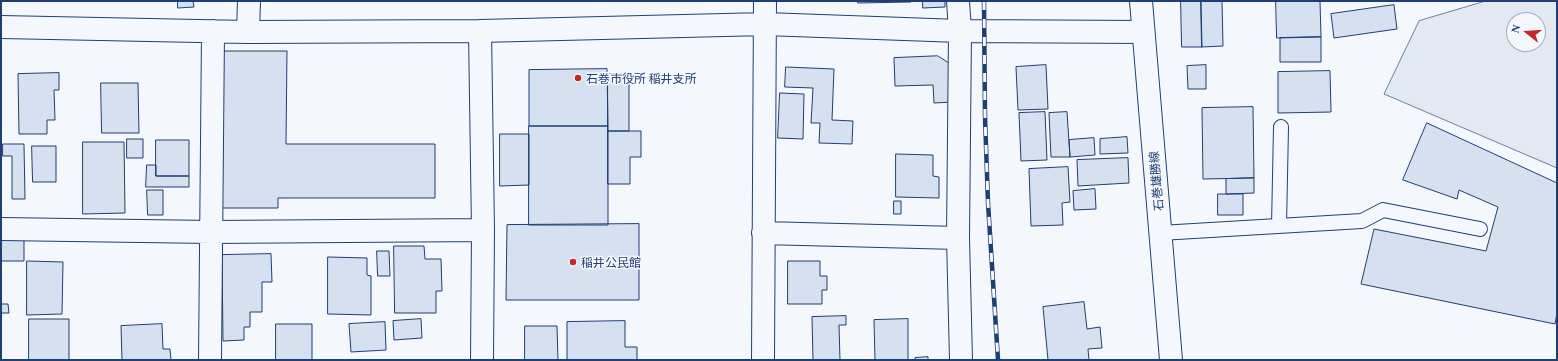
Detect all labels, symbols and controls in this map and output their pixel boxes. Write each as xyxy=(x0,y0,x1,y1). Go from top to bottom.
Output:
north arrow xyxy=(1506,12,1546,52)
text: N xyxy=(1509,23,1522,34)
place label: 石巻市役所 稲井支所 xyxy=(586,71,697,85)
marker: 石巻市役所 稲井支所 xyxy=(573,73,583,83)
street label: 石巻雄勝線 xyxy=(1146,150,1166,212)
place label: 稲井公民館 xyxy=(581,255,641,269)
marker: 稲井公民館 xyxy=(568,257,578,267)

